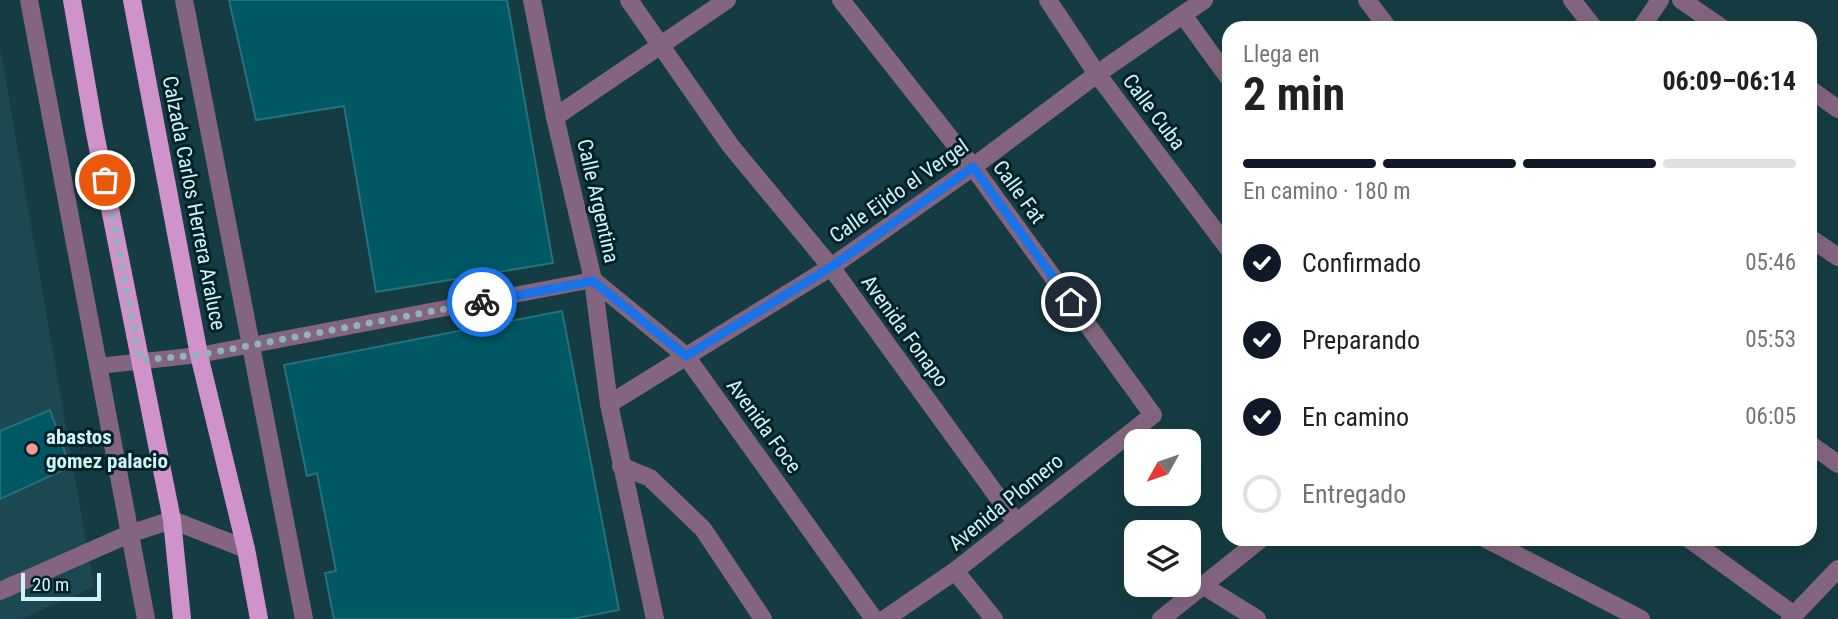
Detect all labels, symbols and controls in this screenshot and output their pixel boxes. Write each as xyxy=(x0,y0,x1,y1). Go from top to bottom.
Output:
text: Llega en xyxy=(1243,41,1320,68)
text: 06:09–06:14 xyxy=(1662,66,1796,96)
text: 2 min xyxy=(1243,67,1345,121)
street label: Calle Cuba xyxy=(1118,69,1190,155)
street label: Calzada Carlos Herrera Araluce xyxy=(158,74,230,332)
street label: Calle Ejido el Vergel xyxy=(825,134,973,248)
street label: Calle Argentina xyxy=(572,137,624,265)
pin xyxy=(75,150,135,210)
street label: Calle Fat xyxy=(988,156,1050,228)
icon: bag xyxy=(86,161,124,199)
text: En camino · 180 m xyxy=(1243,178,1411,205)
icon: check xyxy=(1243,244,1281,282)
text: Confirmado xyxy=(1302,248,1421,278)
text: 05:46 xyxy=(1745,249,1796,276)
courier xyxy=(447,267,517,337)
street label: Avenida Fonapo xyxy=(856,270,954,392)
pin xyxy=(1041,272,1101,332)
icon: bike xyxy=(463,283,501,321)
icon: home xyxy=(1052,283,1090,321)
icon: check xyxy=(1243,321,1281,359)
text: Preparando xyxy=(1302,325,1420,355)
text: 05:53 xyxy=(1745,326,1796,353)
street label: Avenida Foce xyxy=(722,374,806,478)
icon: check xyxy=(1243,398,1281,436)
text: En camino xyxy=(1302,402,1409,432)
text: 06:05 xyxy=(1745,403,1796,430)
place label: abastos gomez palacio xyxy=(46,425,168,473)
north arrow xyxy=(1124,429,1200,506)
map controls xyxy=(1124,429,1201,597)
marker: abastos gomez palacio xyxy=(24,441,40,457)
street label: Avenida Plomero xyxy=(944,449,1068,555)
text: Entregado xyxy=(1302,479,1406,509)
button: layers xyxy=(1124,520,1201,597)
scale bar xyxy=(21,570,102,602)
text: 20 m xyxy=(32,573,69,596)

